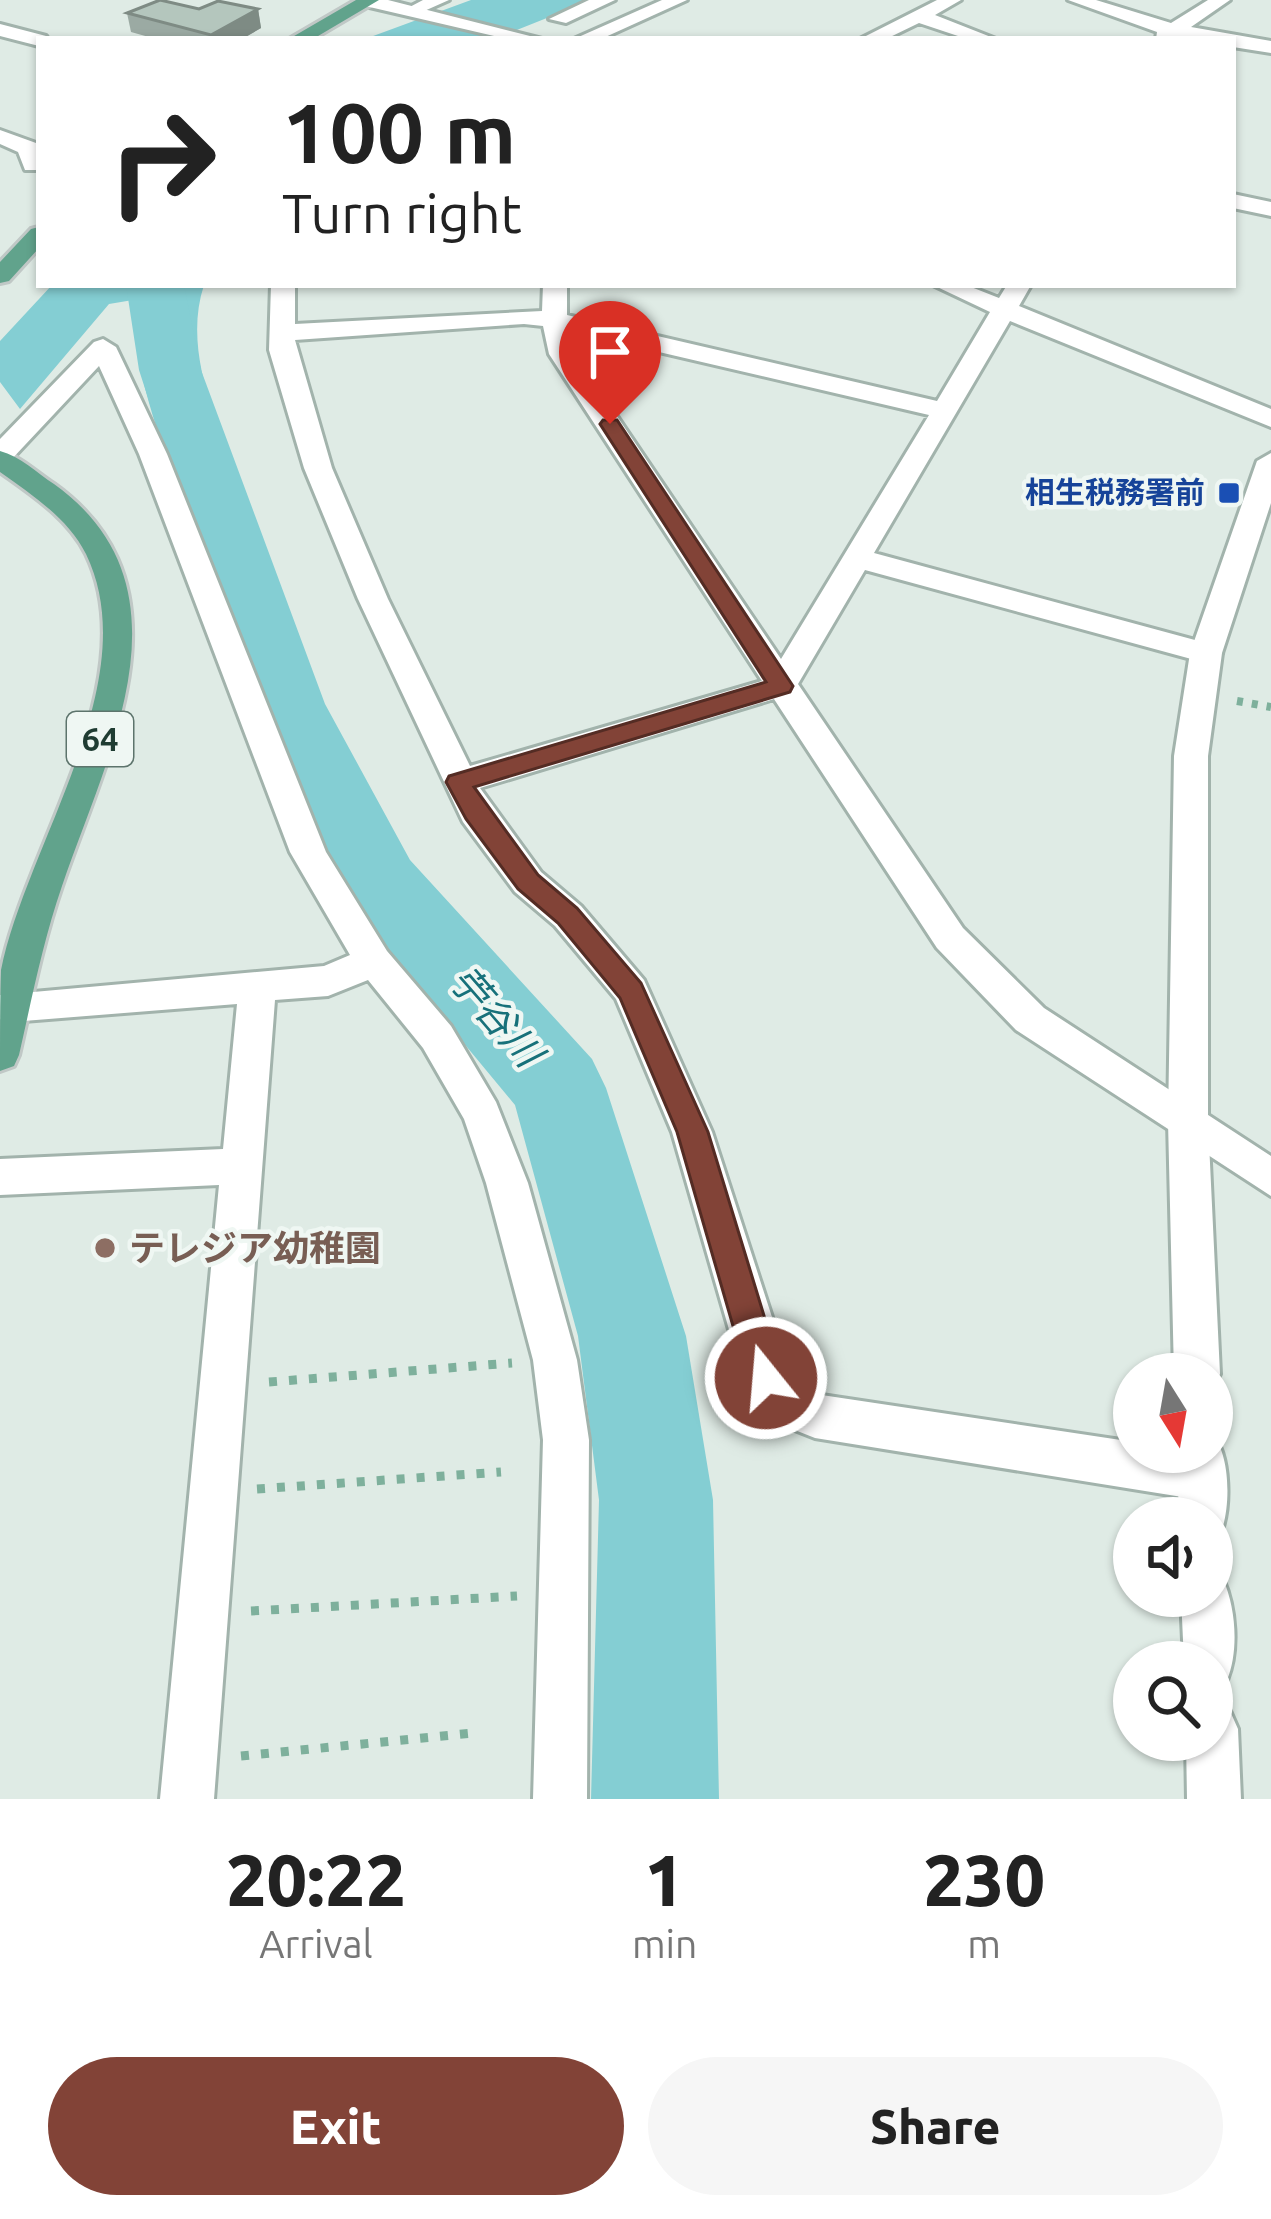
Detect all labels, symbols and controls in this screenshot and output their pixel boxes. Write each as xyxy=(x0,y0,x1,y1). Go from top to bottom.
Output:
icon: right xyxy=(84,84,240,240)
text: 100 m xyxy=(282,85,516,179)
text: Turn right xyxy=(282,183,522,243)
pin xyxy=(559,301,661,424)
icon: arrive xyxy=(577,319,643,385)
place label: 相生税務署前 xyxy=(1025,475,1205,509)
marker: 相生税務署前 xyxy=(1216,480,1242,506)
road number: 64 xyxy=(67,712,133,766)
water label: 苧谷川 xyxy=(442,957,554,1077)
place label: テレジア幼稚園 xyxy=(129,1227,381,1268)
marker: テレジア幼稚園 xyxy=(92,1235,118,1261)
position arrow xyxy=(703,1315,829,1441)
north arrow xyxy=(1113,1353,1233,1473)
map controls xyxy=(1113,1353,1233,1761)
button: sound xyxy=(1113,1497,1233,1617)
button: search xyxy=(1113,1641,1233,1761)
text: 20:22 xyxy=(226,1839,406,1920)
text: 1 xyxy=(644,1839,685,1920)
text: 230 xyxy=(923,1839,1045,1920)
text: Arrival xyxy=(259,1922,373,1965)
text: min xyxy=(632,1922,697,1965)
text: m xyxy=(967,1922,1001,1965)
button: Exit xyxy=(48,2057,624,2195)
button: Share xyxy=(648,2057,1223,2195)

